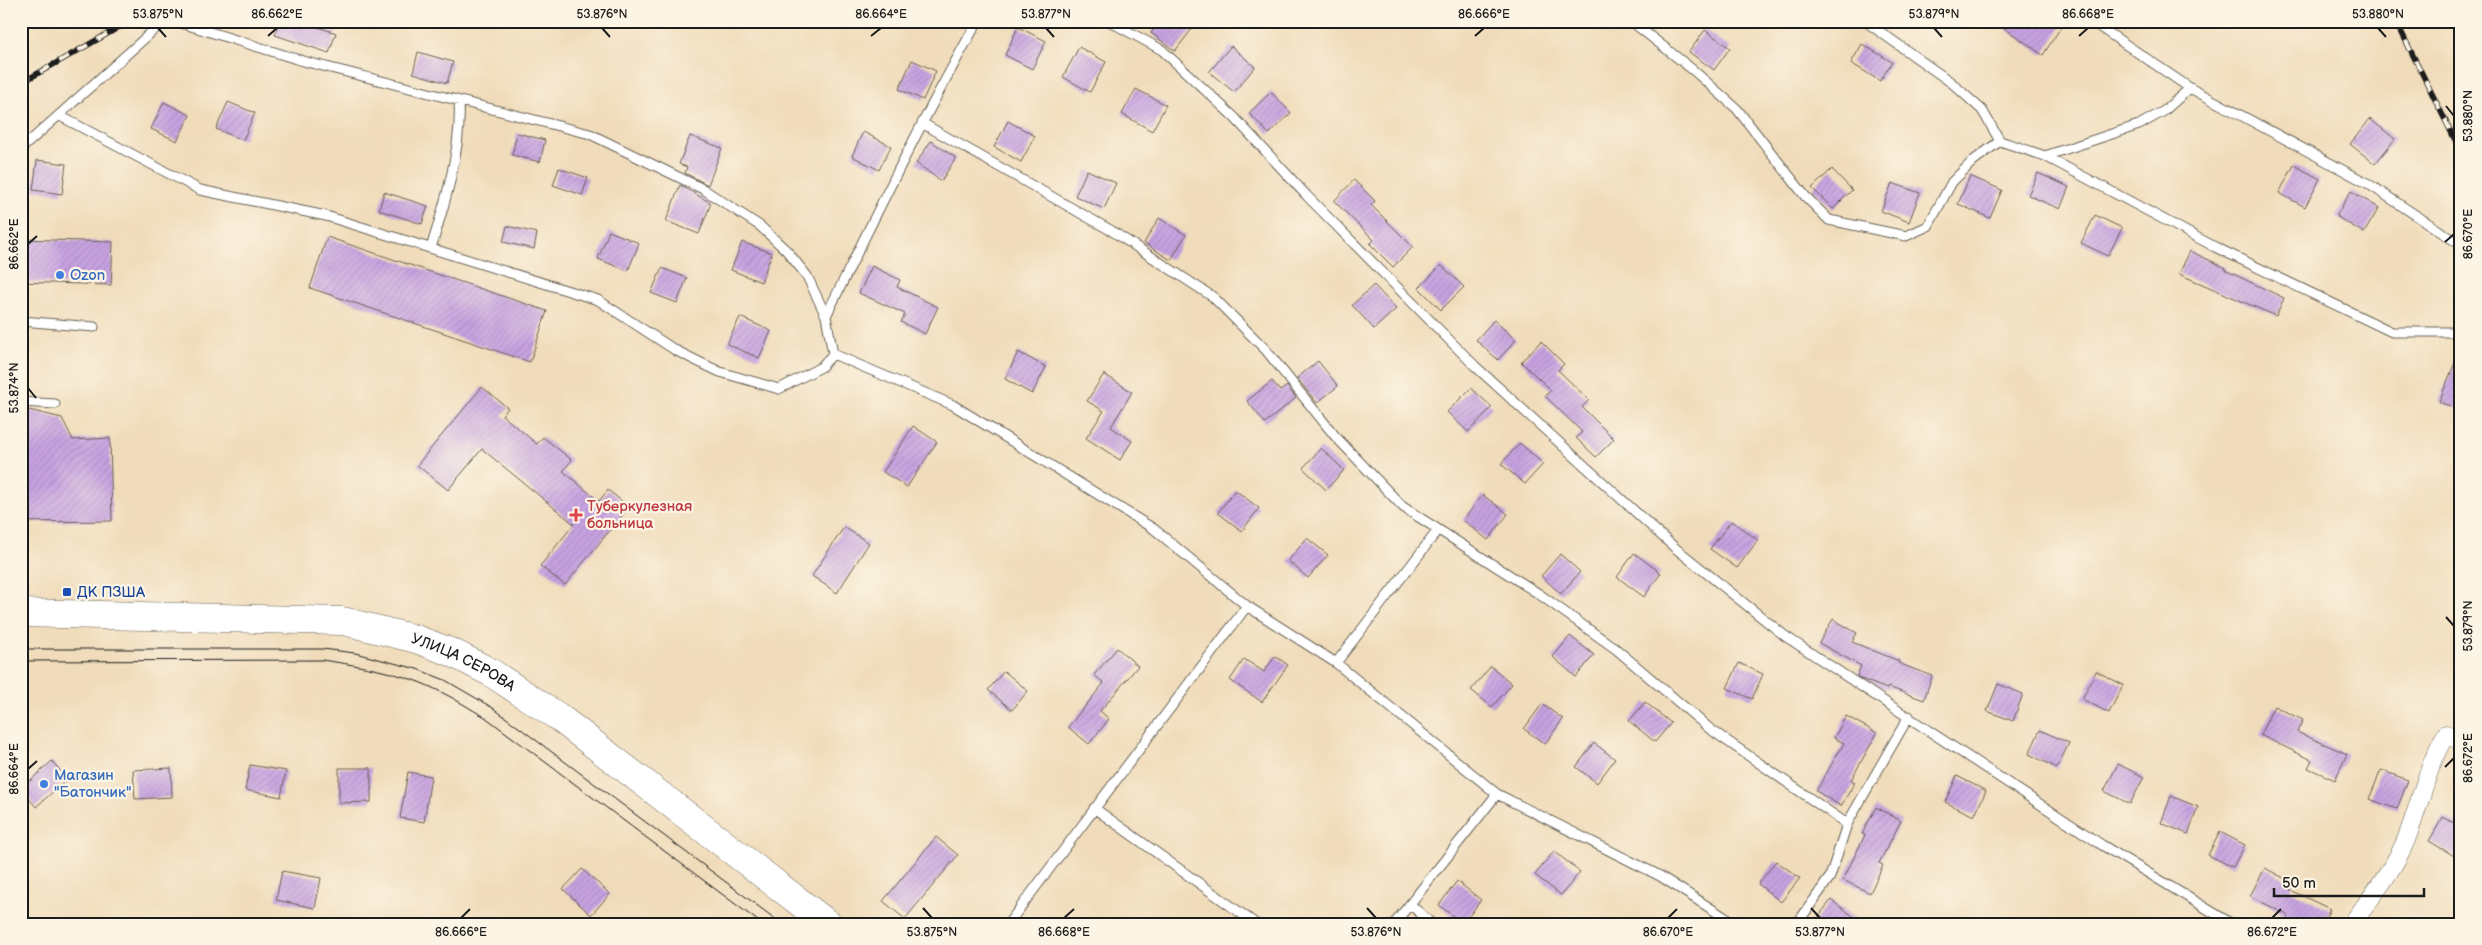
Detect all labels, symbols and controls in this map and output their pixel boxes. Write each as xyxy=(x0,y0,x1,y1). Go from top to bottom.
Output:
text: 53.875°N xyxy=(133,7,183,22)
text: 86.662°E xyxy=(251,7,303,22)
text: 53.876°N xyxy=(576,7,628,22)
text: 86.664°E xyxy=(855,7,907,22)
text: 53.877°N xyxy=(1021,7,1071,22)
text: 86.666°E xyxy=(1458,7,1510,22)
text: 53.879°N xyxy=(1909,7,1959,22)
text: 86.668°E xyxy=(2062,7,2114,22)
text: 53.880°N xyxy=(2352,7,2404,22)
text: 53.880°N xyxy=(2461,90,2476,142)
text: 86.670°E xyxy=(2461,209,2476,259)
text: 86.662°E xyxy=(7,218,22,270)
place label: Ozon xyxy=(70,266,105,285)
marker: Ozon xyxy=(54,269,66,281)
text: 53.874°N xyxy=(7,363,22,413)
place label: Туберкулезная больница xyxy=(587,497,692,533)
marker: Туберкулезная больница xyxy=(569,508,583,522)
place label: ДК ПЗША xyxy=(77,583,146,602)
marker: ДК ПЗША xyxy=(61,586,73,598)
text: 53.879°N xyxy=(2461,601,2476,651)
street label: УЛИЦА СЕРОВА xyxy=(408,629,520,697)
text: 86.672°E xyxy=(2461,733,2476,783)
text: 86.664°E xyxy=(7,743,22,795)
place label: Магазин "Батончик" xyxy=(54,766,132,802)
marker: Магазин "Батончик" xyxy=(38,778,50,790)
scale bar xyxy=(2274,865,2424,897)
text: 50 m xyxy=(2282,874,2316,893)
text: 86.666°E xyxy=(435,925,487,940)
text: 53.875°N xyxy=(907,925,957,940)
text: 86.668°E xyxy=(1038,925,1090,940)
text: 53.876°N xyxy=(1350,925,1402,940)
text: 86.670°E xyxy=(1643,925,1693,940)
text: 53.877°N xyxy=(1795,925,1845,940)
text: 86.672°E xyxy=(2247,925,2297,940)

